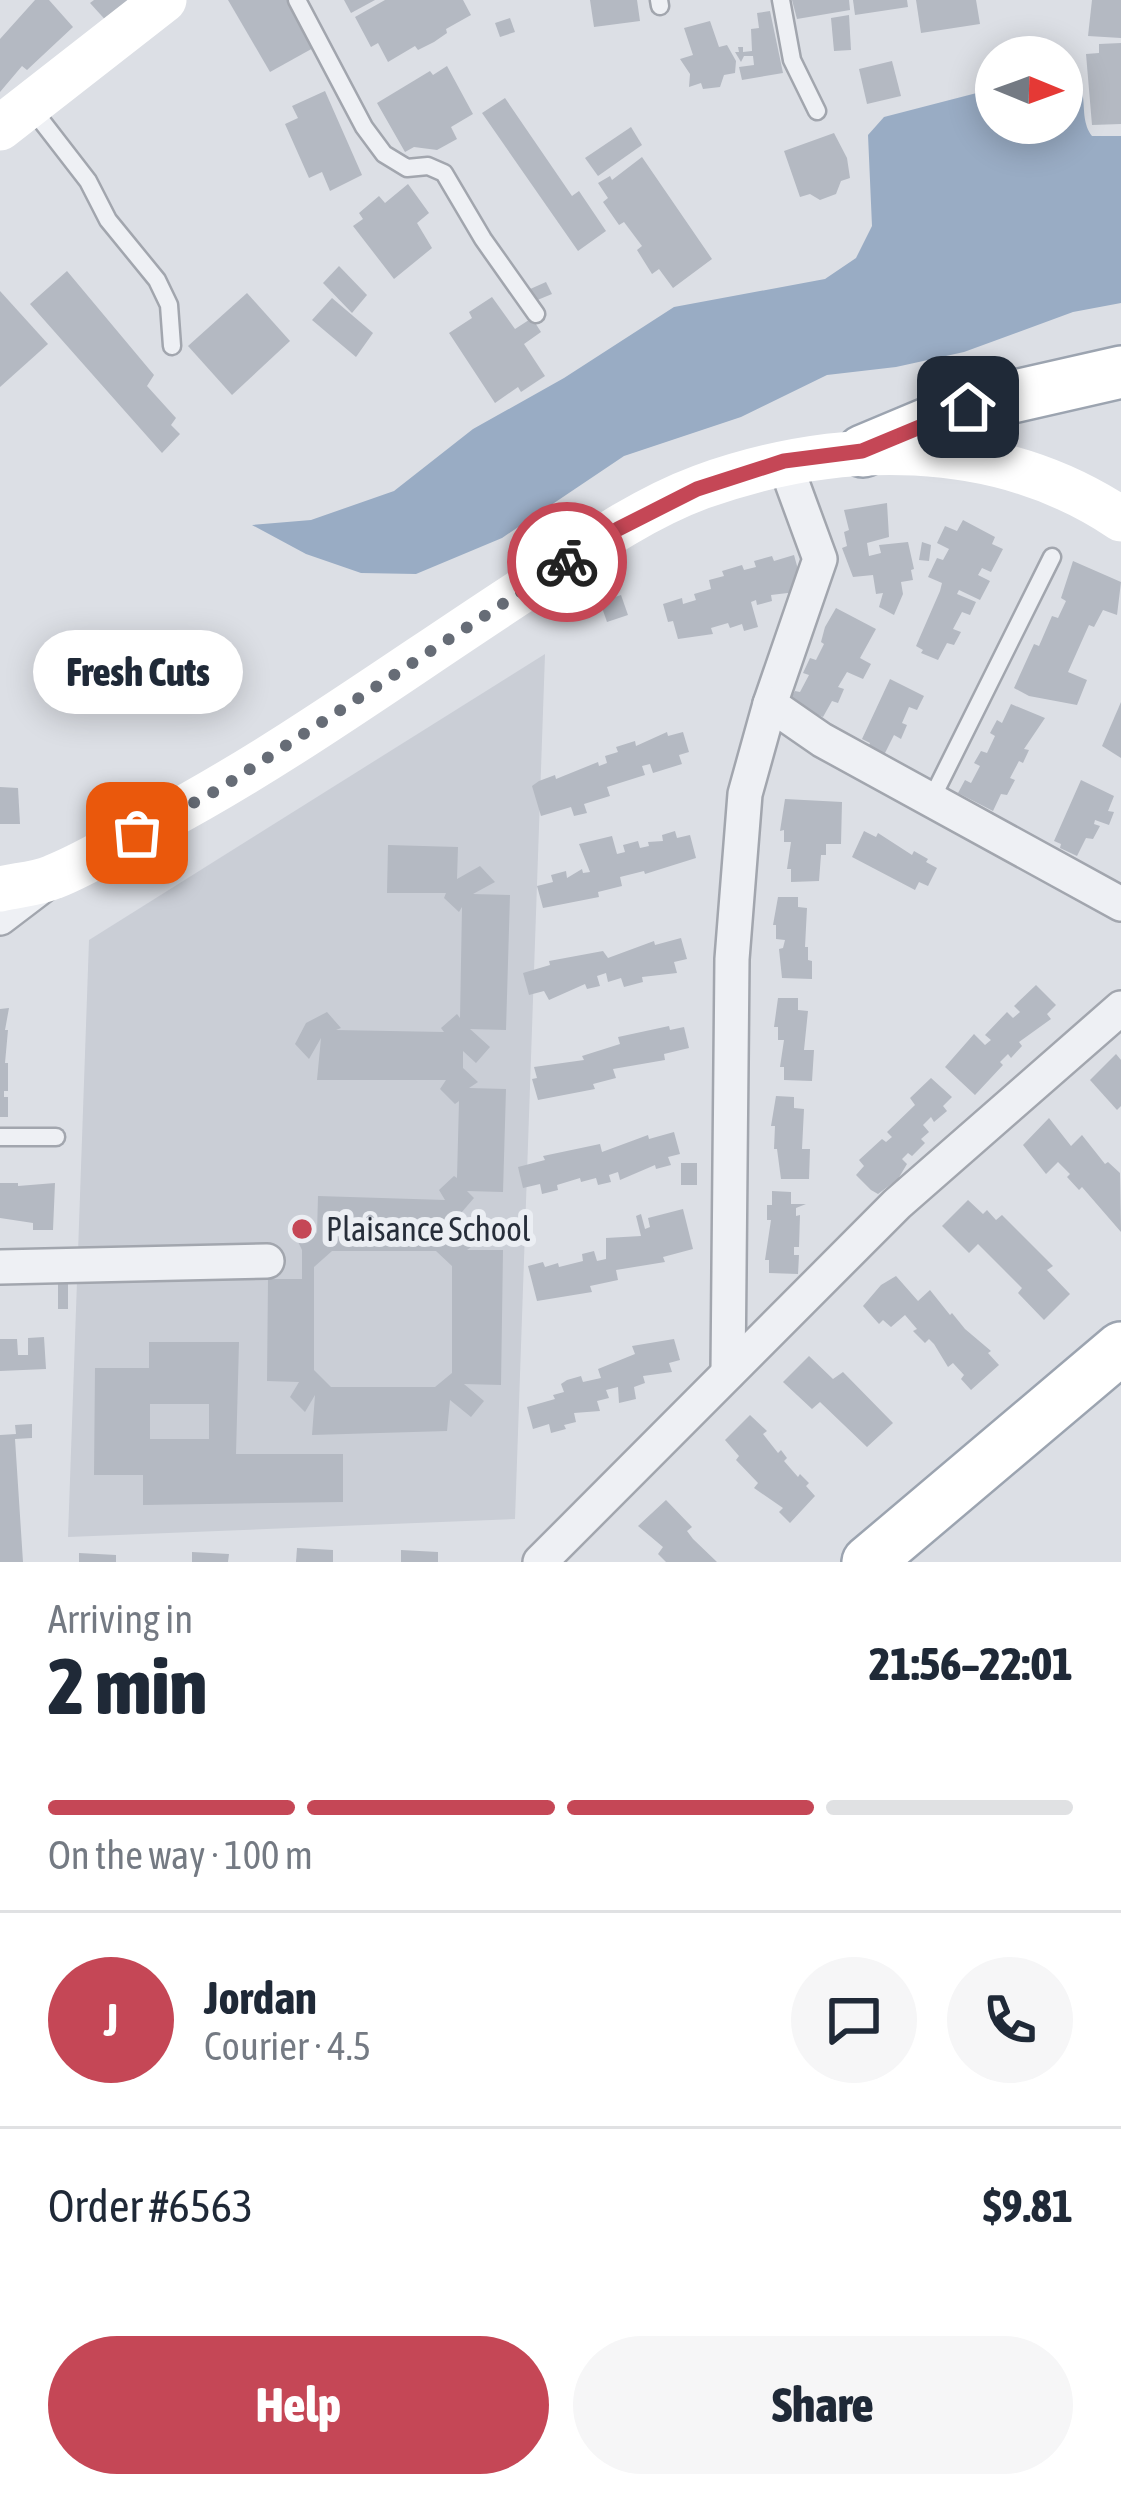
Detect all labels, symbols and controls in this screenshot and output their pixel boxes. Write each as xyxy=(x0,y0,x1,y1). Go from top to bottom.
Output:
north arrow xyxy=(975,36,1083,144)
map controls xyxy=(975,36,1083,144)
pin xyxy=(917,356,1019,458)
icon: home xyxy=(935,374,1001,440)
courier xyxy=(507,502,627,622)
icon: bike xyxy=(534,529,600,595)
callout: Fresh Cuts xyxy=(32,629,242,713)
text: Fresh Cuts xyxy=(66,650,210,694)
pin xyxy=(86,782,188,884)
icon: bag xyxy=(104,800,170,866)
place label: Plaisance School xyxy=(326,1210,531,1248)
marker: Plaisance School xyxy=(289,1216,315,1242)
text: Arriving in xyxy=(48,1597,193,1641)
text: 21:56–22:01 xyxy=(869,1638,1073,1690)
text: 2 min xyxy=(48,1641,207,1731)
text: On the way · 100 m xyxy=(48,1833,313,1877)
button: chat xyxy=(791,1957,917,2083)
button: phone xyxy=(947,1957,1073,2083)
text: Jordan xyxy=(204,1972,317,2024)
text: J xyxy=(104,1994,118,2046)
text: Courier · 4.5 xyxy=(204,2024,371,2068)
text: Order #6563 xyxy=(48,2180,253,2232)
text: $9.81 xyxy=(983,2180,1073,2232)
button: Help xyxy=(48,2336,549,2474)
button: Share xyxy=(573,2336,1073,2474)

